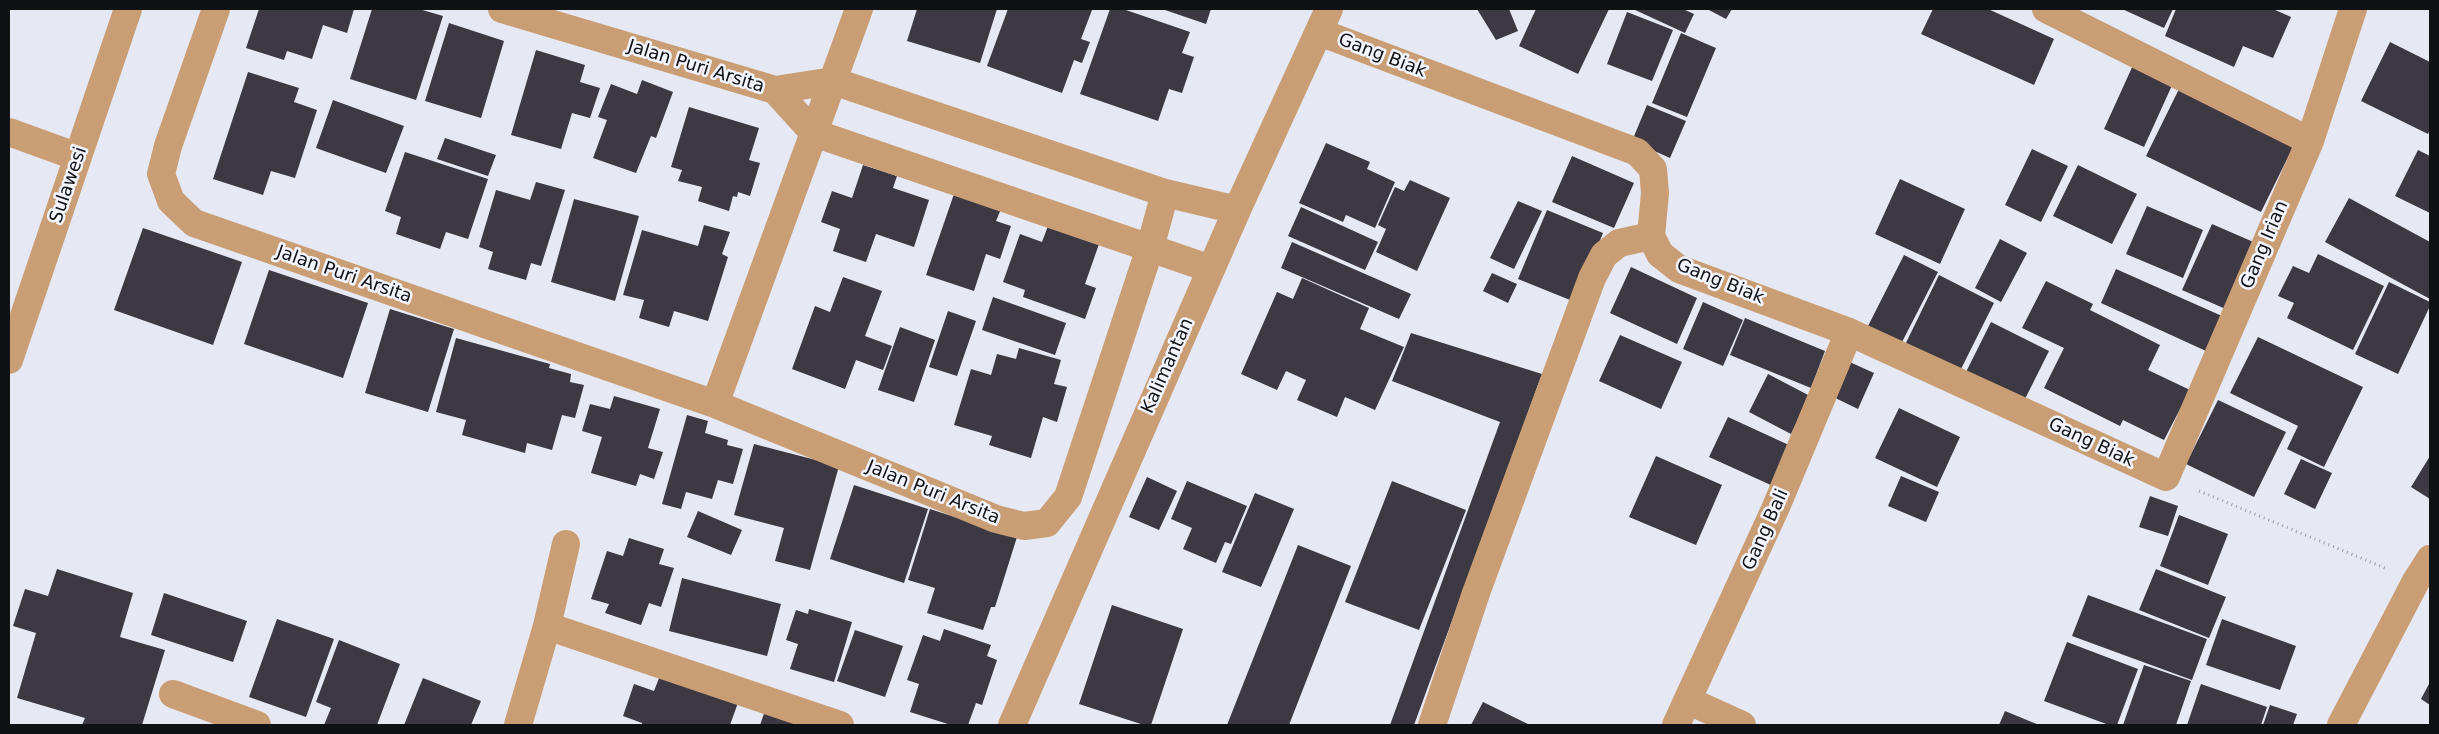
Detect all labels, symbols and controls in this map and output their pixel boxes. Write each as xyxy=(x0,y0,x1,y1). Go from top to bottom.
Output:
street label: Gang Biak xyxy=(1335,29,1429,83)
street label: Jalan Puri Arsita xyxy=(625,36,767,98)
street label: Sulawesi xyxy=(46,144,92,226)
street label: Gang Irian xyxy=(2237,198,2293,292)
street label: Jalan Puri Arsita xyxy=(273,242,415,308)
street label: Gang Biak xyxy=(1673,255,1767,309)
street label: Kalimantan xyxy=(1137,315,1199,417)
street label: Gang Biak xyxy=(2045,414,2137,472)
street label: Jalan Puri Arsita xyxy=(863,456,1003,530)
street label: Gang Bali xyxy=(1738,486,1794,574)

